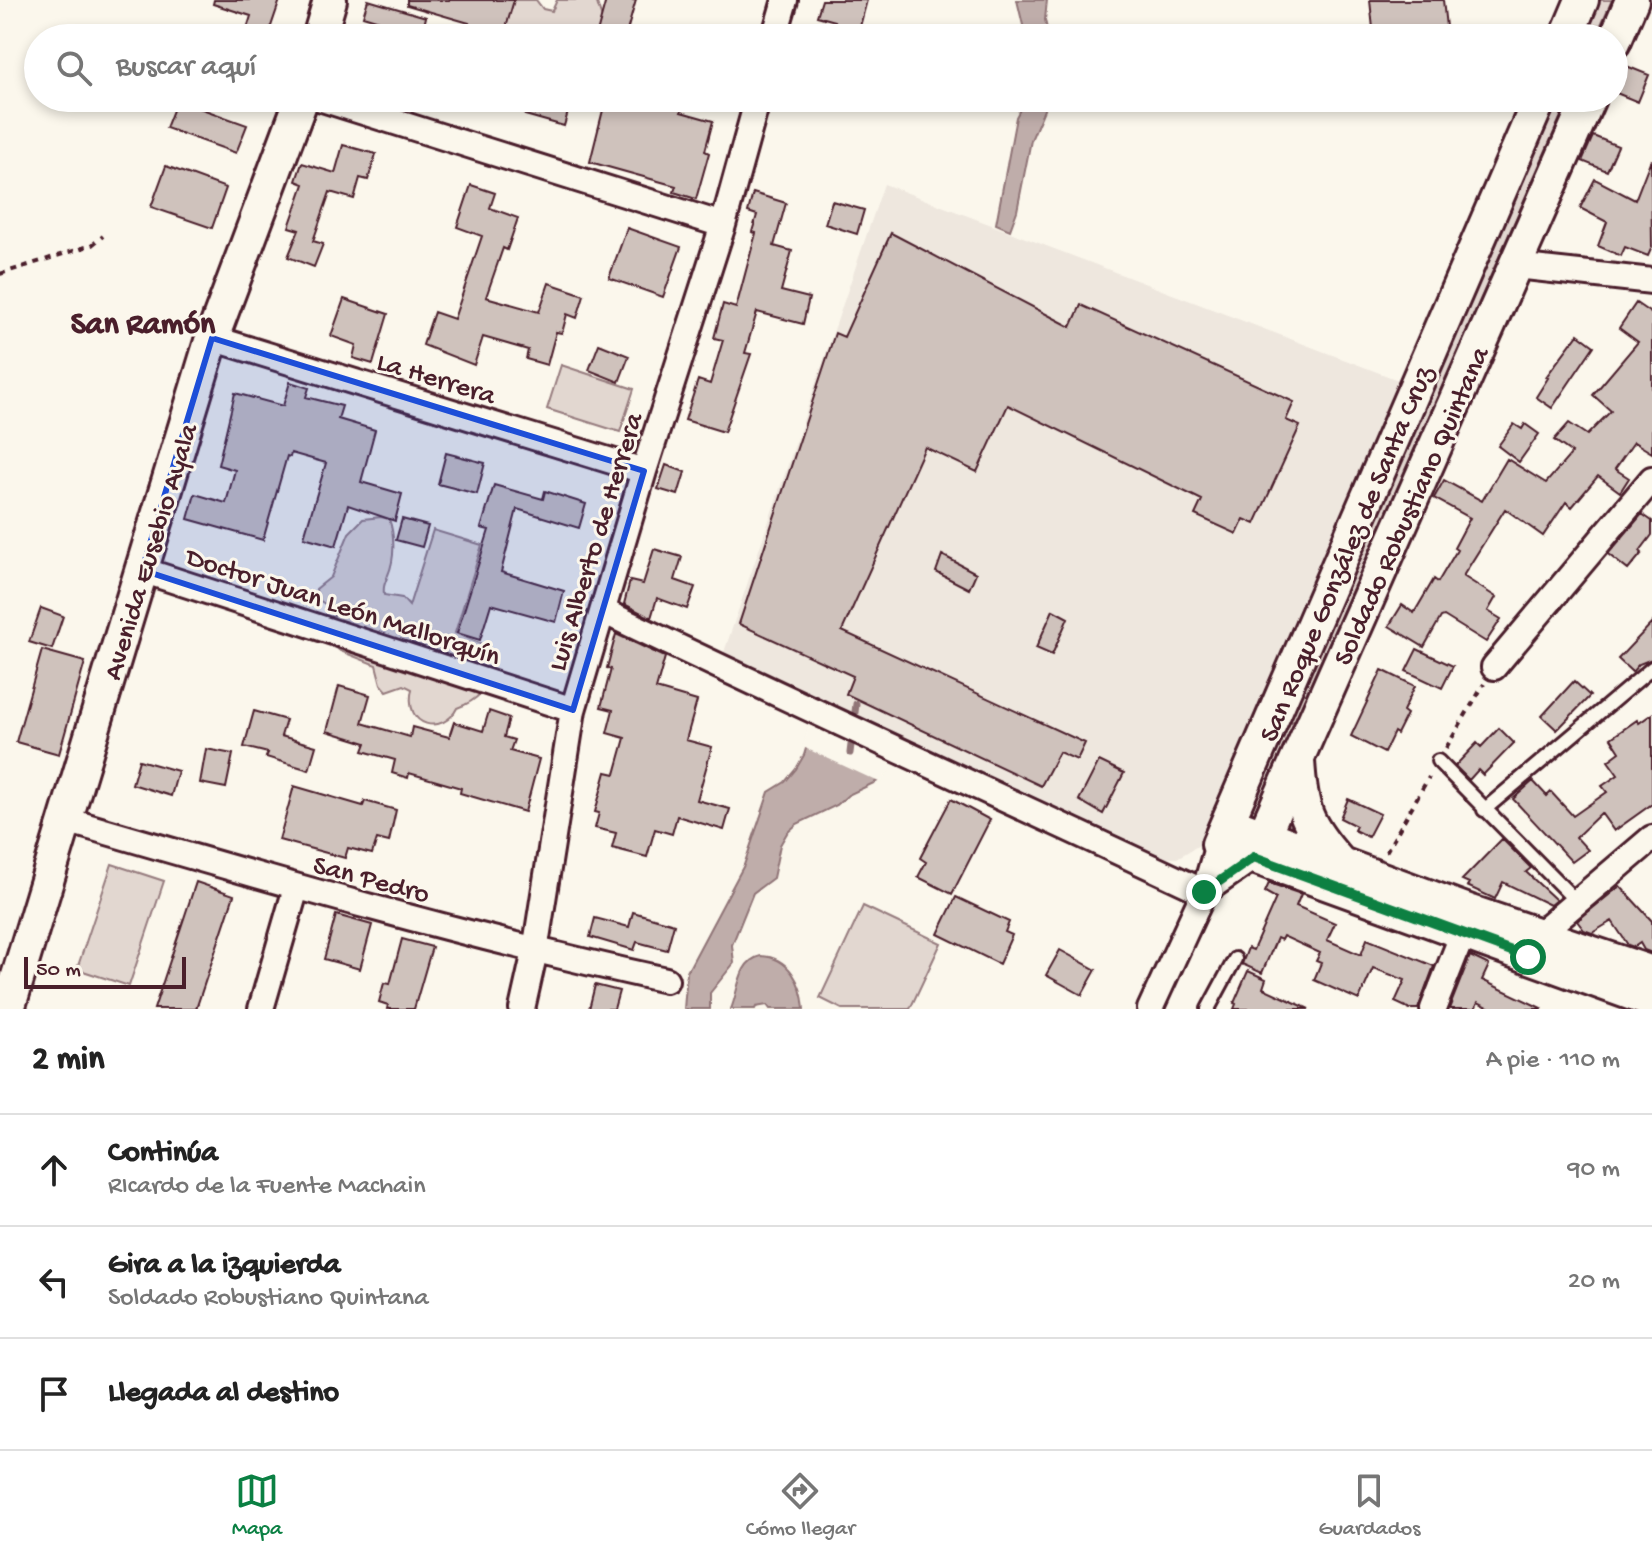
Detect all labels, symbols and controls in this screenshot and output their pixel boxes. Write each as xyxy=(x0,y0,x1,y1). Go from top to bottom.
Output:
search box xyxy=(24,24,1628,112)
icon: search xyxy=(52,46,96,90)
text: Buscar aquí xyxy=(116,51,256,86)
district label: San Ramón xyxy=(71,307,216,345)
street label: Soldado Robustiano Quintana xyxy=(1328,341,1499,671)
street label: La Herrera xyxy=(372,347,501,414)
street label: San Roque González de Santa Cruz xyxy=(1254,360,1443,748)
street label: Luis Alberto de Herrera xyxy=(542,408,653,676)
street label: Avenida Eusebio Ayala xyxy=(98,419,207,684)
street label: Doctor Juan León Mallorquín xyxy=(179,541,505,675)
street label: San Pedro xyxy=(309,850,433,913)
route end xyxy=(1186,874,1222,910)
route start xyxy=(1510,939,1546,975)
scale bar xyxy=(24,953,186,989)
text: 50 m xyxy=(36,958,81,984)
text: 2 min xyxy=(32,1041,104,1081)
text: A pie · 110 m xyxy=(1486,1046,1620,1077)
text: Continúa xyxy=(108,1137,218,1172)
icon: ahead xyxy=(32,1148,76,1192)
text: 90 m xyxy=(1568,1155,1620,1186)
text: RIcardo de la Fuente Machain xyxy=(108,1172,426,1203)
text: Gira a la izquierda xyxy=(108,1249,341,1284)
icon: left xyxy=(32,1260,76,1304)
text: 20 m xyxy=(1568,1267,1620,1298)
text: Soldado Robustiano Quintana xyxy=(108,1284,429,1315)
icon: arrive xyxy=(32,1372,76,1416)
text: Llegada al destino xyxy=(108,1377,339,1412)
tab: Mapa xyxy=(232,1469,282,1543)
tab: Cómo llegar xyxy=(746,1469,855,1543)
tab: Guardados xyxy=(1319,1469,1420,1543)

